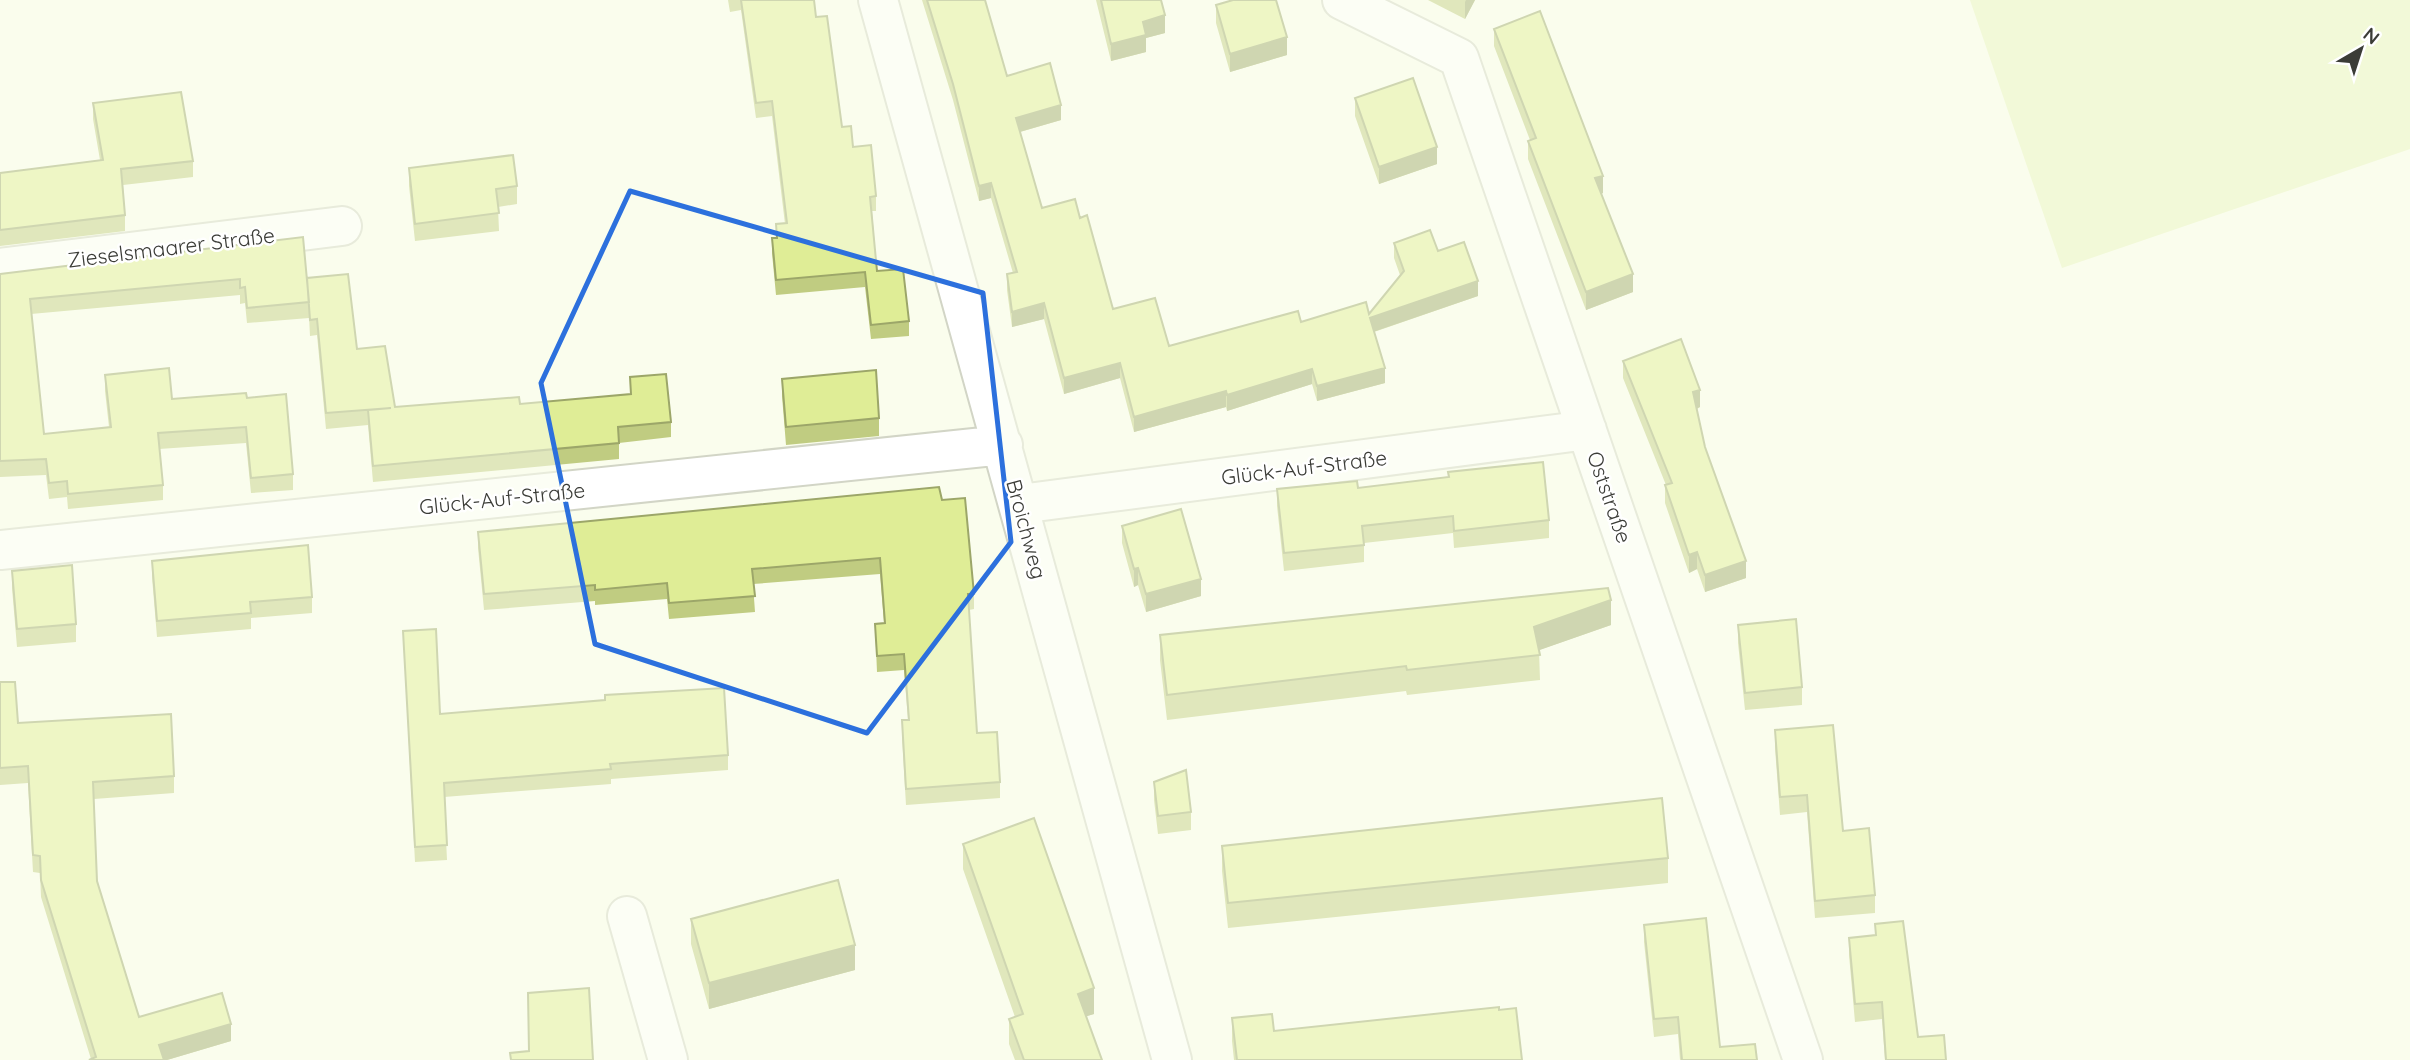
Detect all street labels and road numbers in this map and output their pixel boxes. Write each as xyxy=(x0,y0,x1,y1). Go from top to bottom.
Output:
street label: Zieselsmaarer Straße xyxy=(66,221,276,273)
street label: Glück-Auf-Straße xyxy=(1220,444,1388,490)
street label: Oststraße xyxy=(1582,448,1638,546)
street label: Glück-Auf-Straße xyxy=(418,476,586,520)
street label: Broichweg xyxy=(1001,476,1053,582)

